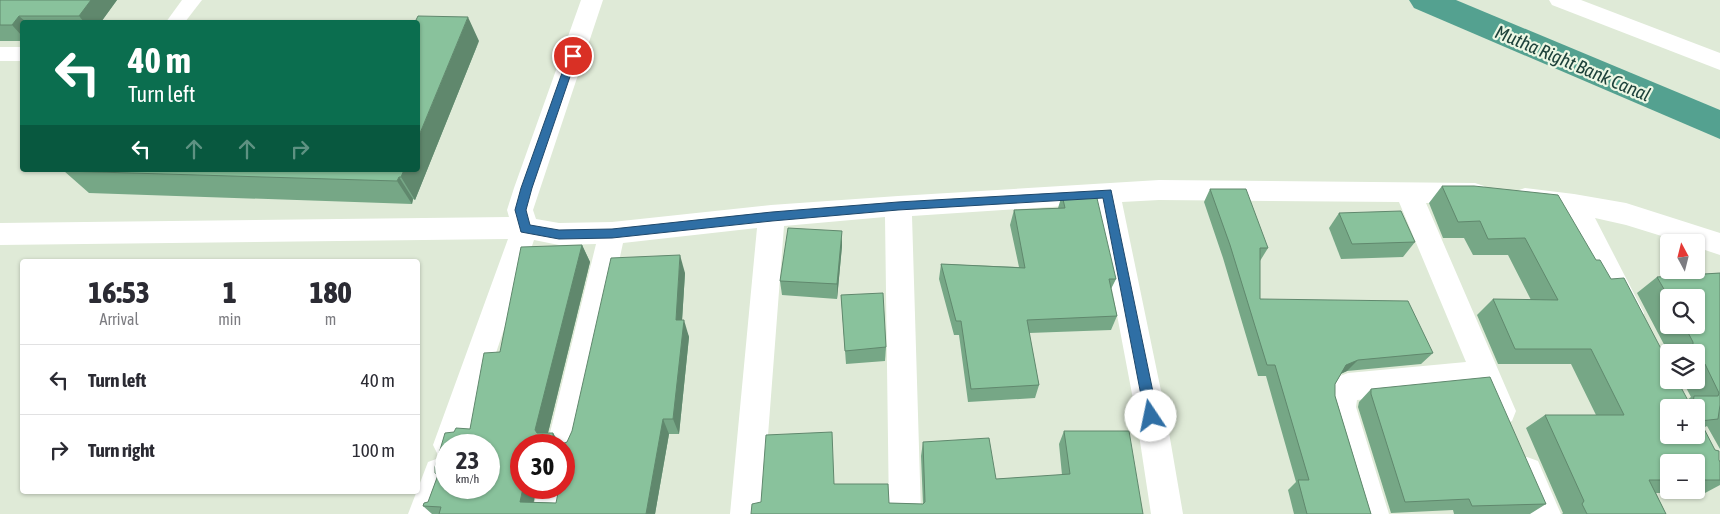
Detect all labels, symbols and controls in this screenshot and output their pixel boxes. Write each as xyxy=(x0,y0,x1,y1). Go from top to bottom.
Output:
water label: Mutha Right Bank Canal xyxy=(1492,20,1654,106)
pin xyxy=(552,35,594,77)
icon: left xyxy=(45,40,110,105)
text: 40 m xyxy=(128,40,191,80)
icon: arrive xyxy=(559,42,587,70)
text: Turn left xyxy=(128,81,195,107)
icon: left xyxy=(127,135,155,163)
icon: ahead xyxy=(180,135,208,163)
icon: ahead xyxy=(233,135,261,163)
icon: right xyxy=(286,135,314,163)
north arrow xyxy=(1660,234,1705,279)
map controls xyxy=(1660,234,1705,499)
text: 16:53 xyxy=(88,275,150,309)
text: 1 xyxy=(223,275,237,309)
text: 180 xyxy=(309,275,352,309)
button: search xyxy=(1660,289,1705,334)
text: Arrival xyxy=(100,310,139,328)
text: min xyxy=(218,310,241,328)
text: m xyxy=(325,310,336,328)
button: layers xyxy=(1660,344,1705,389)
icon: left xyxy=(45,366,73,394)
text: Turn left xyxy=(88,369,146,391)
text: 40 m xyxy=(361,369,395,391)
position arrow xyxy=(1124,389,1176,441)
button: + xyxy=(1660,399,1705,444)
speed limit sign: 30 xyxy=(510,434,575,499)
icon: right xyxy=(45,436,73,464)
text: Turn right xyxy=(88,439,155,461)
text: 100 m xyxy=(352,439,395,461)
text: 23 xyxy=(456,446,479,474)
button: − xyxy=(1660,454,1705,499)
text: km/h xyxy=(456,472,479,486)

